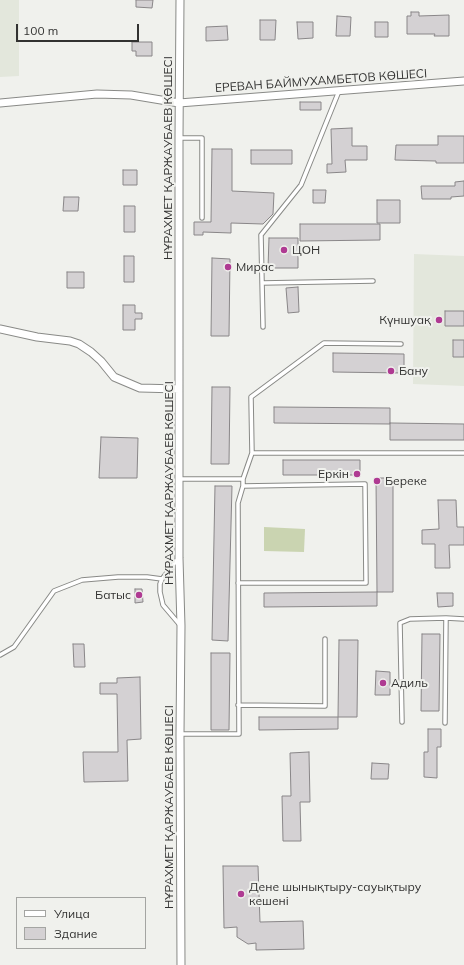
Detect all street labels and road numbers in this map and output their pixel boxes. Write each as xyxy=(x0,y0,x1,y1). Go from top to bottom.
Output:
street label: НҰРАХМЕТ ҚАРЖАУБАЕВ КӨШЕСІ xyxy=(161,56,175,260)
street label: ЕРЕВАН БАЙМУХАМБЕТОВ КӨШЕСІ xyxy=(214,66,428,96)
street label: НҰРАХМЕТ ҚАРЖАУБАЕВ КӨШЕСІ xyxy=(162,381,176,585)
street label: НҰРАХМЕТ ҚАРЖАУБАЕВ КӨШЕСІ xyxy=(162,705,176,909)

